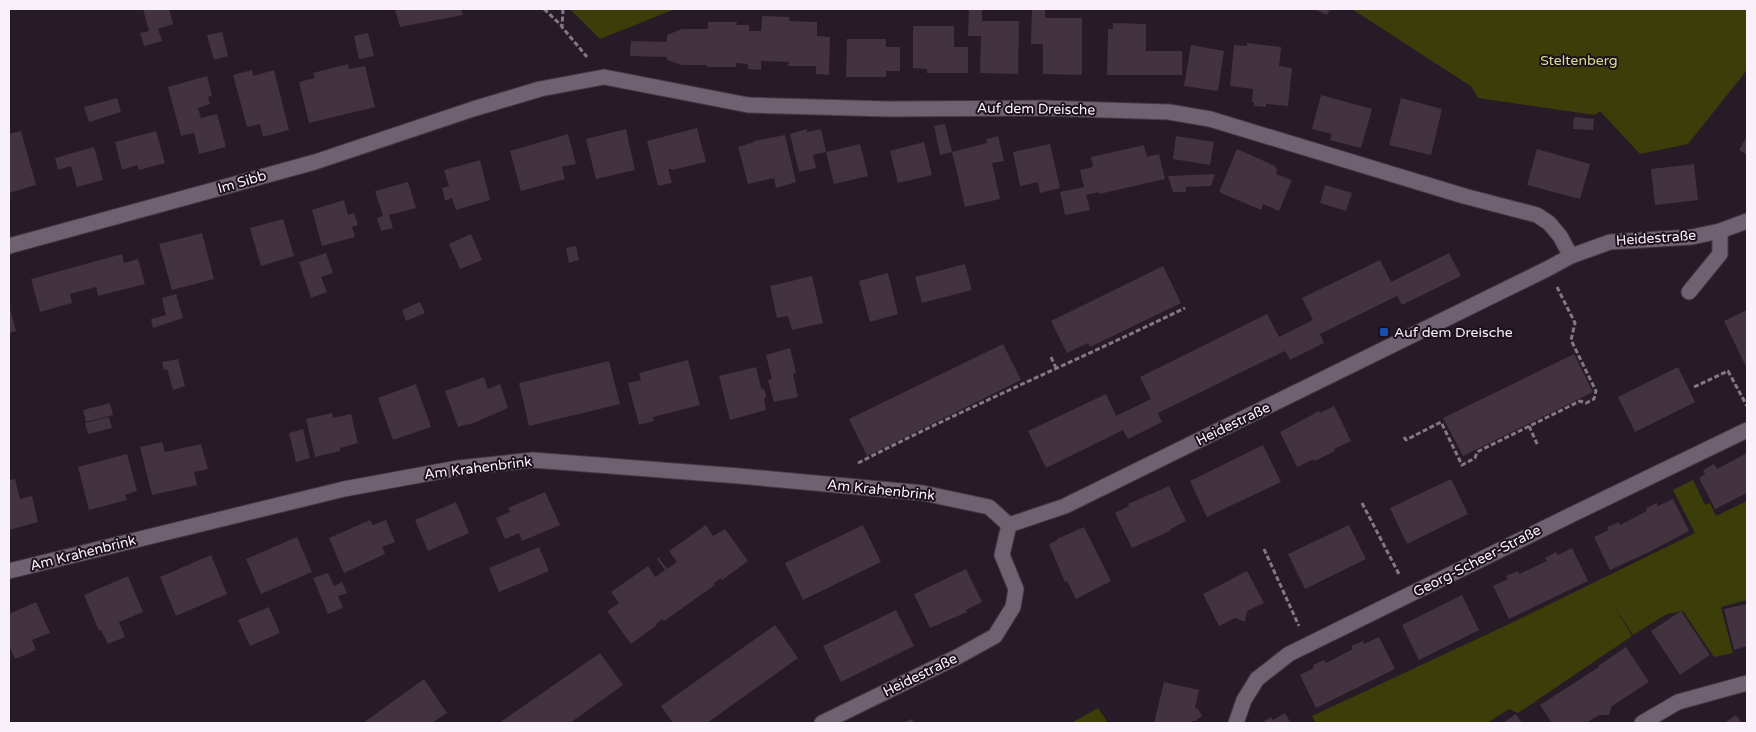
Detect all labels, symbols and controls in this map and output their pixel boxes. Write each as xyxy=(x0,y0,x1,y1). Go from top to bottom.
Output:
park label: Steltenberg xyxy=(1540,52,1618,69)
street label: Auf dem Dreische xyxy=(977,99,1096,119)
street label: Im Sibb xyxy=(216,167,269,197)
street label: Heidestraße xyxy=(1615,227,1697,249)
place label: Auf dem Dreische xyxy=(1394,324,1513,341)
marker: Auf dem Dreische xyxy=(1378,326,1390,338)
street label: Heidestraße xyxy=(1193,399,1273,449)
street label: Am Krahenbrink xyxy=(423,453,533,483)
street label: Am Krahenbrink xyxy=(826,476,936,504)
street label: Georg-Scheer-Straße xyxy=(1410,521,1544,601)
street label: Am Krahenbrink xyxy=(28,532,138,574)
street label: Heidestraße xyxy=(880,650,960,700)

